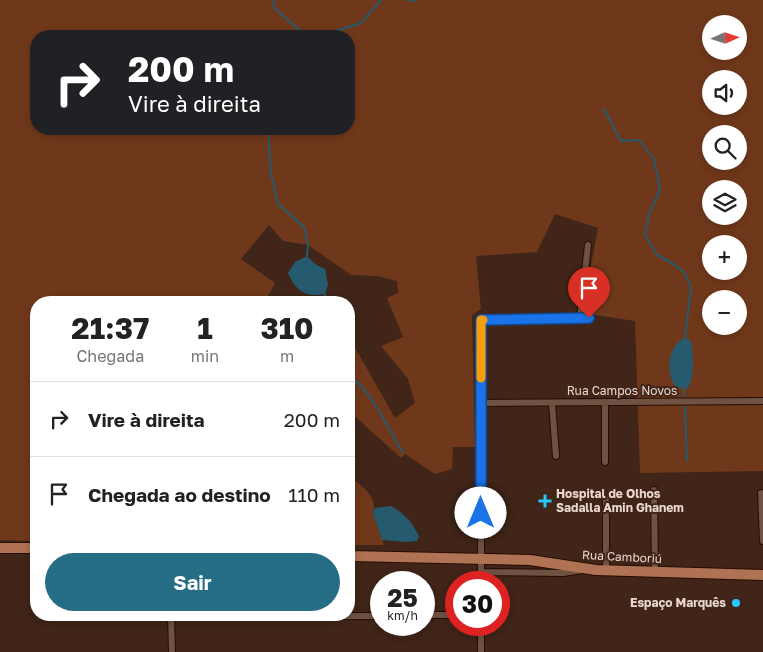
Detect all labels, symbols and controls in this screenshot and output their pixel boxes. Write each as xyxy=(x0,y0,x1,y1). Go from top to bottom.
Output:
north arrow xyxy=(702,15,748,60)
map controls xyxy=(702,15,747,335)
text: 200 m xyxy=(128,48,234,90)
icon: right xyxy=(45,50,110,115)
button: sound xyxy=(702,70,747,115)
text: Vire à direita xyxy=(128,90,261,117)
button: search xyxy=(702,125,747,170)
button: layers xyxy=(702,180,747,225)
button: + xyxy=(702,235,747,280)
pin xyxy=(568,267,610,318)
icon: arrive xyxy=(575,274,603,302)
button: − xyxy=(702,290,747,335)
text: 21:37 xyxy=(71,310,149,346)
text: 1 xyxy=(197,310,213,346)
text: 310 xyxy=(260,310,314,346)
text: Chegada xyxy=(76,346,144,366)
text: min xyxy=(191,346,219,366)
text: m xyxy=(280,346,294,366)
street label: Rua Campos Novos xyxy=(567,383,677,398)
icon: right xyxy=(45,405,73,433)
text: Vire à direita xyxy=(88,408,205,431)
text: 200 m xyxy=(284,408,340,431)
icon: arrive xyxy=(45,480,73,508)
text: Chegada ao destino xyxy=(88,483,271,506)
text: 110 m xyxy=(288,483,340,506)
position arrow xyxy=(454,486,506,538)
place label: Hospital de Olhos Sadalla Amin Ghanem xyxy=(556,486,684,515)
marker: Hospital de Olhos Sadalla Amin Ghanem xyxy=(538,494,552,508)
street label: Rua Camboriú xyxy=(582,547,662,566)
button: Sair xyxy=(45,553,340,611)
speed limit sign: 30 xyxy=(445,571,510,636)
text: 25 xyxy=(387,582,418,613)
place label: Espaço Marquês xyxy=(630,595,726,610)
marker: Espaço Marquês xyxy=(730,597,742,609)
text: km/h xyxy=(387,608,418,623)

